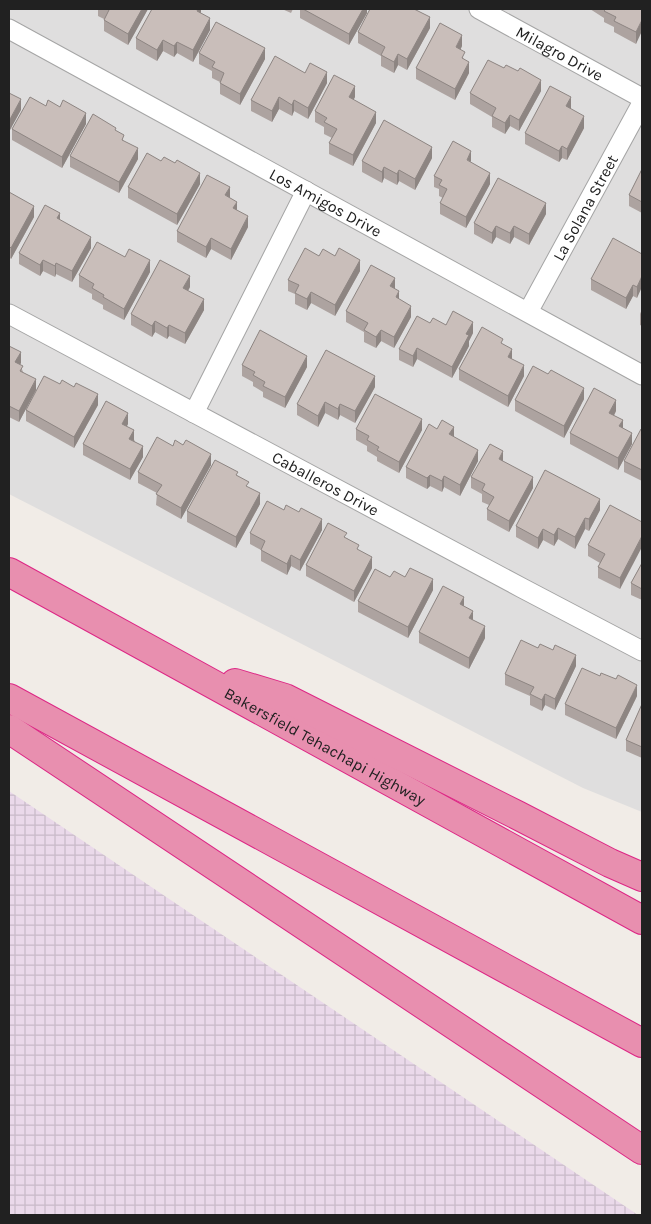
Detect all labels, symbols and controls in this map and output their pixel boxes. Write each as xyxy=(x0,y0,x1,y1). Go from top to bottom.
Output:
street label: Milagro Drive xyxy=(513,22,607,85)
street label: La Solana Street xyxy=(548,151,622,264)
street label: Los Amigos Drive xyxy=(266,164,385,240)
street label: Caballeros Drive xyxy=(269,447,382,519)
street label: Bakersfield Tehachapi Highway xyxy=(221,683,430,809)

